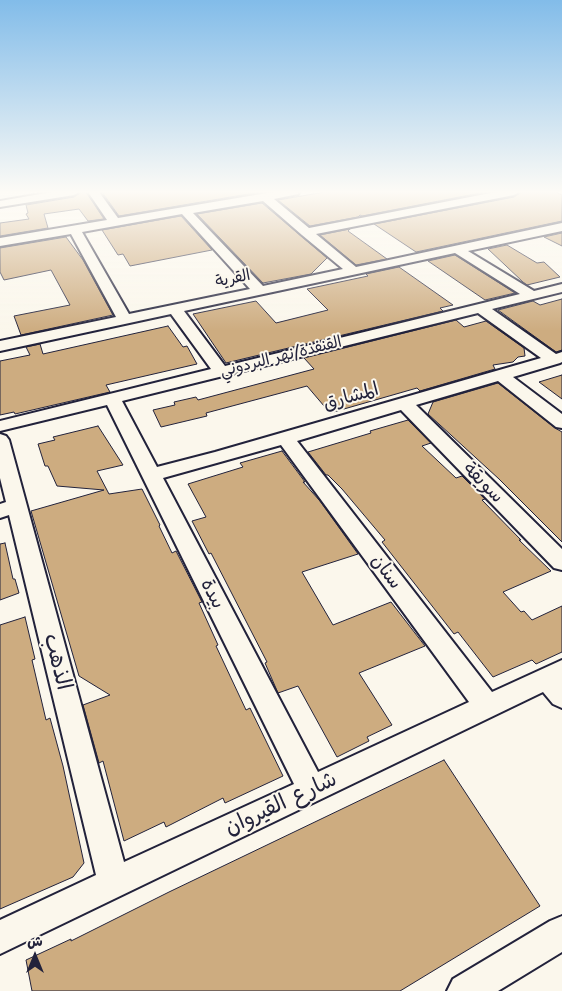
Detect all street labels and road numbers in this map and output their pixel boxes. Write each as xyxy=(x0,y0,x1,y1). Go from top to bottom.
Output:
street label: القرية xyxy=(214,266,252,292)
street label: القنفذة/نهر البردوني xyxy=(218,333,344,381)
street label: المشارق xyxy=(321,378,381,416)
street label: سويقة xyxy=(458,458,508,508)
street label: سنان xyxy=(366,550,406,594)
street label: بيدة xyxy=(195,575,229,613)
street label: الذهب xyxy=(37,631,77,693)
street label: شارع القيروان xyxy=(221,767,341,841)

